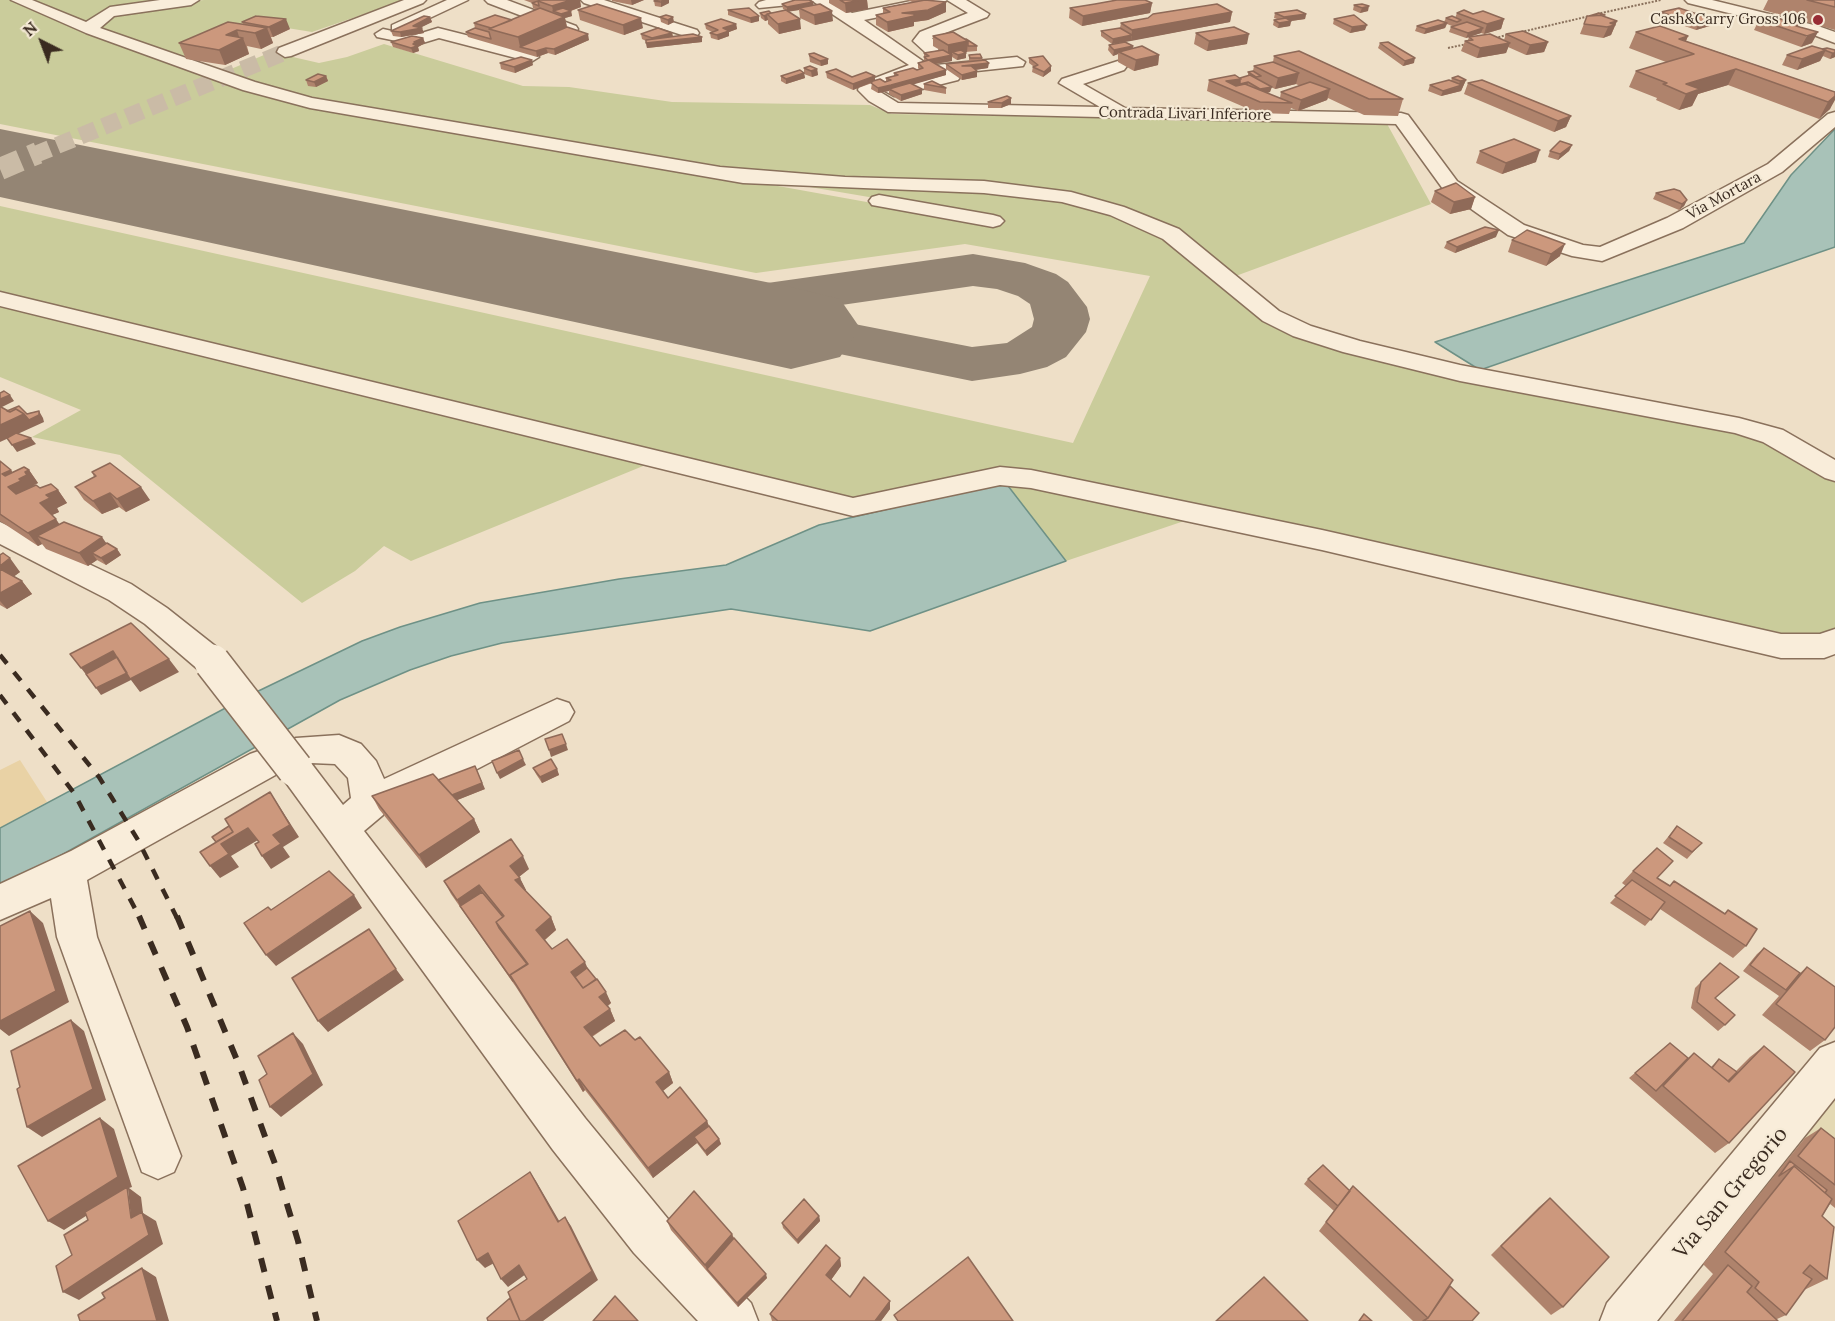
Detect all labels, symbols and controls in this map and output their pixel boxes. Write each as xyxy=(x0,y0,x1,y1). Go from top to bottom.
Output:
place label: Cash&Carry Gross 106 xyxy=(1650,11,1806,29)
north arrow xyxy=(12,12,72,72)
marker: Cash&Carry Gross 106 xyxy=(1811,13,1825,27)
text: N xyxy=(19,17,41,40)
street label: Contrada Livari Inferiore xyxy=(1099,103,1271,125)
street label: Via Mortara xyxy=(1684,168,1764,224)
street label: Via San Gregorio xyxy=(1669,1122,1793,1264)

